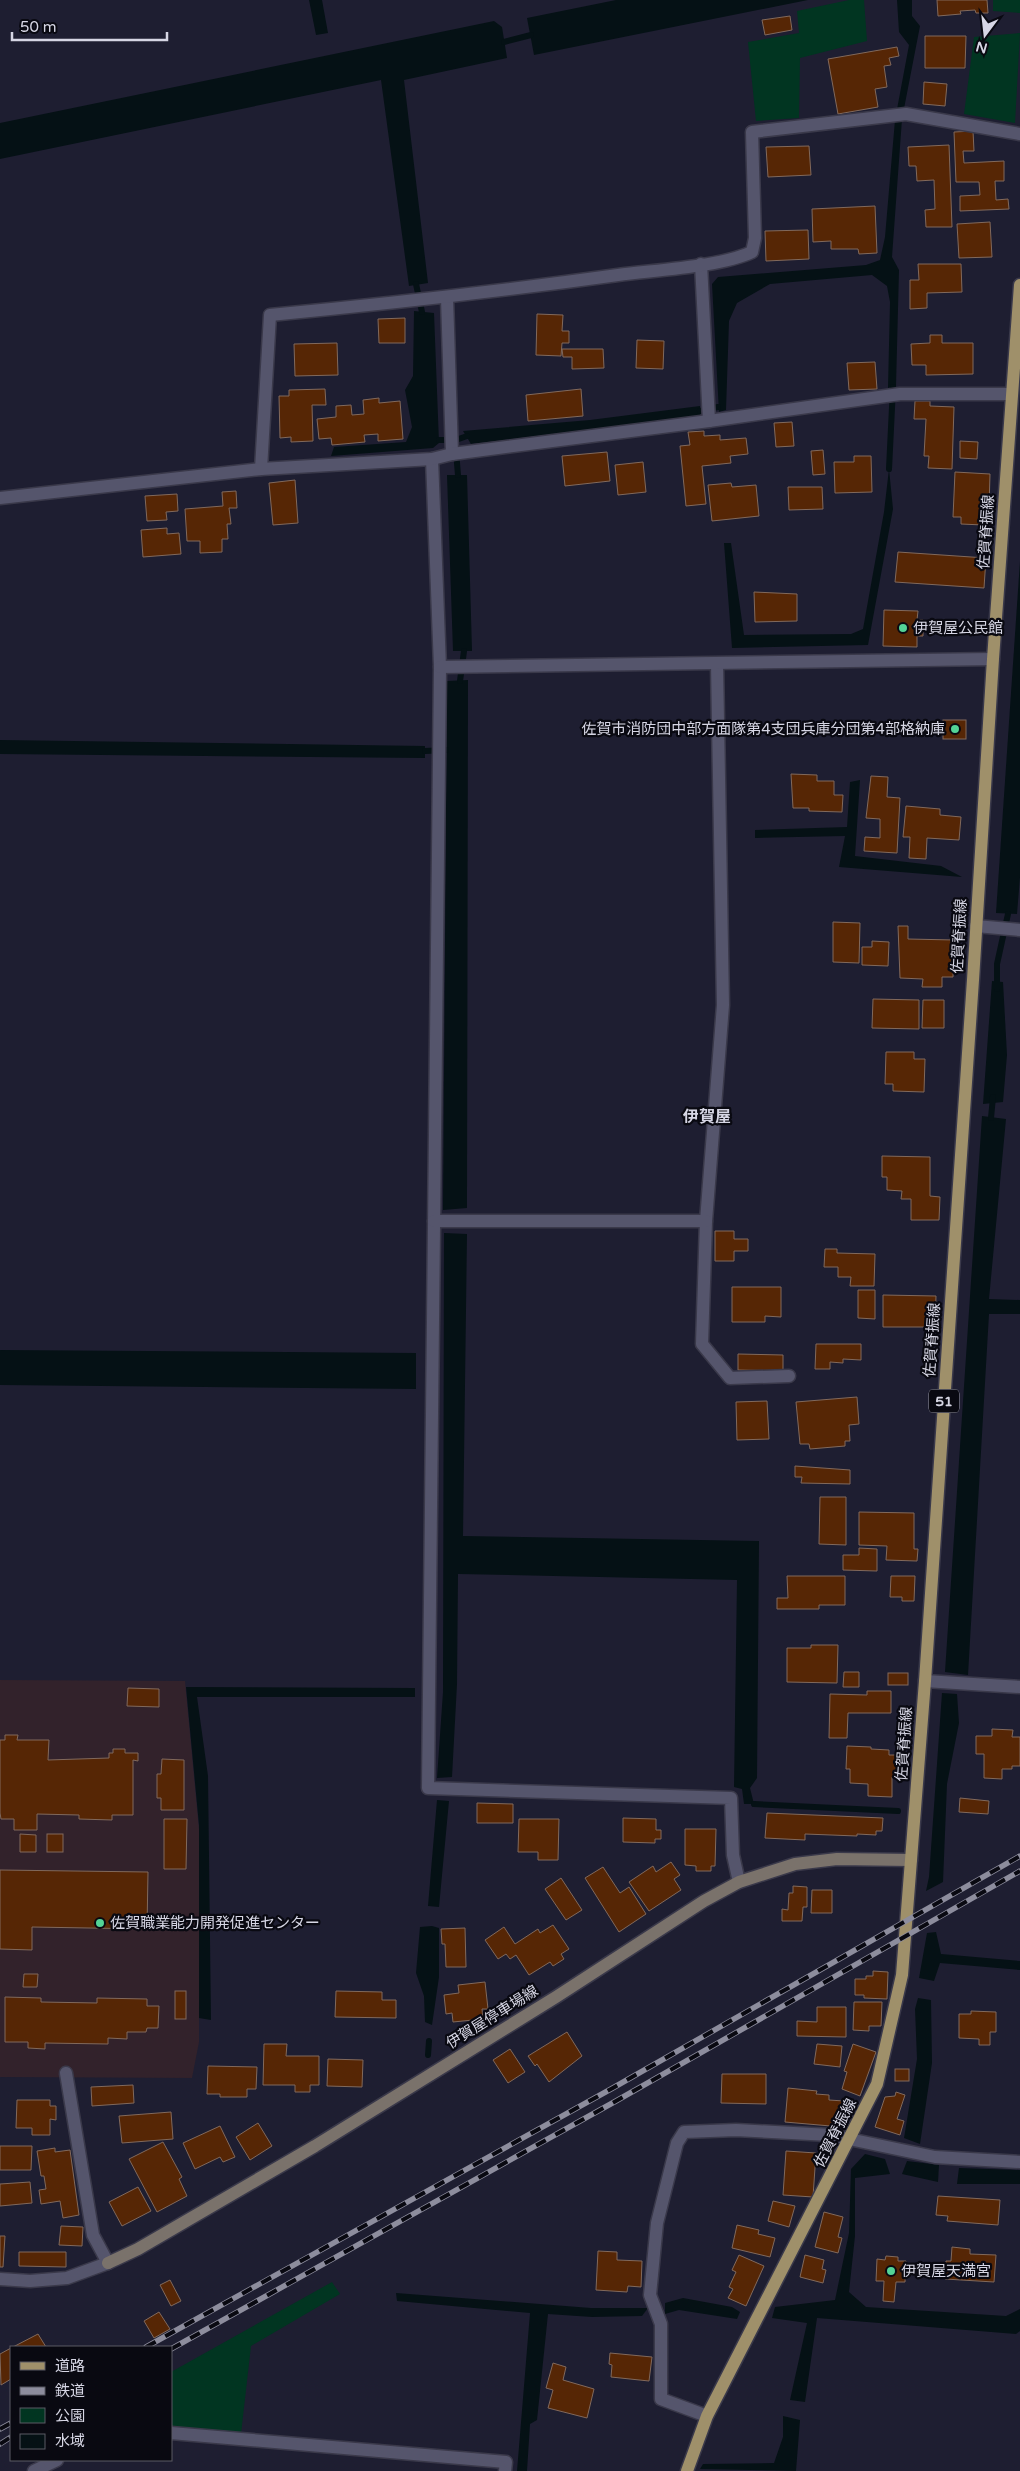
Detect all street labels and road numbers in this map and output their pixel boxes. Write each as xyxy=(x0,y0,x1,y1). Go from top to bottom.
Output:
street label: 佐賀脊振線 xyxy=(974,494,998,570)
street label: 佐賀脊振線 xyxy=(948,898,970,974)
street label: 佐賀脊振線 xyxy=(920,1302,944,1378)
road number: 51 xyxy=(929,1390,959,1412)
street label: 佐賀脊振線 xyxy=(892,1706,916,1782)
street label: 伊賀屋停車場線 xyxy=(443,1982,541,2052)
street label: 佐賀脊振線 xyxy=(810,2095,860,2171)

